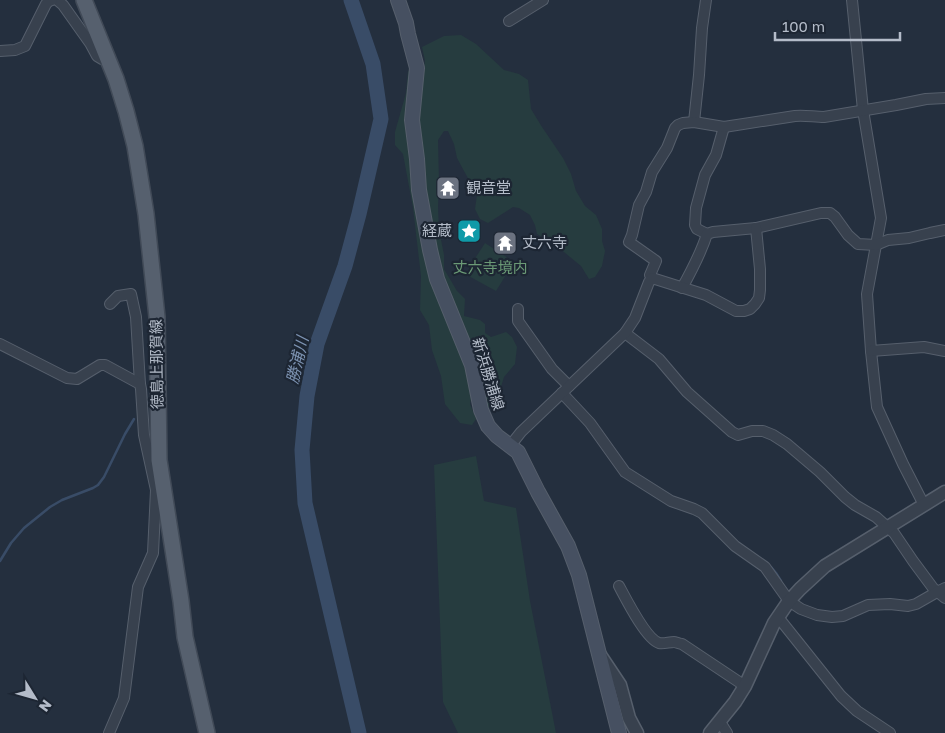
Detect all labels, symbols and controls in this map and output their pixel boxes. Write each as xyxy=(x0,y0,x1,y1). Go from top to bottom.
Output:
scale bar xyxy=(775,10,900,42)
text: 100 m xyxy=(782,17,825,35)
temple icon: 観音堂 xyxy=(435,175,461,201)
place label: 観音堂 xyxy=(466,178,511,196)
place icon: 経蔵 xyxy=(456,218,482,244)
place label: 経蔵 xyxy=(422,221,452,239)
temple icon: 丈六寺 xyxy=(492,230,518,256)
place label: 丈六寺 xyxy=(522,233,567,251)
park label: 丈六寺境内 xyxy=(452,258,528,276)
street label: 徳島上那賀線 xyxy=(146,319,166,409)
water label: 勝浦川 xyxy=(282,332,313,386)
street label: 新浜勝浦線 xyxy=(469,335,509,412)
north arrow xyxy=(10,673,60,723)
text: N xyxy=(36,697,56,715)

